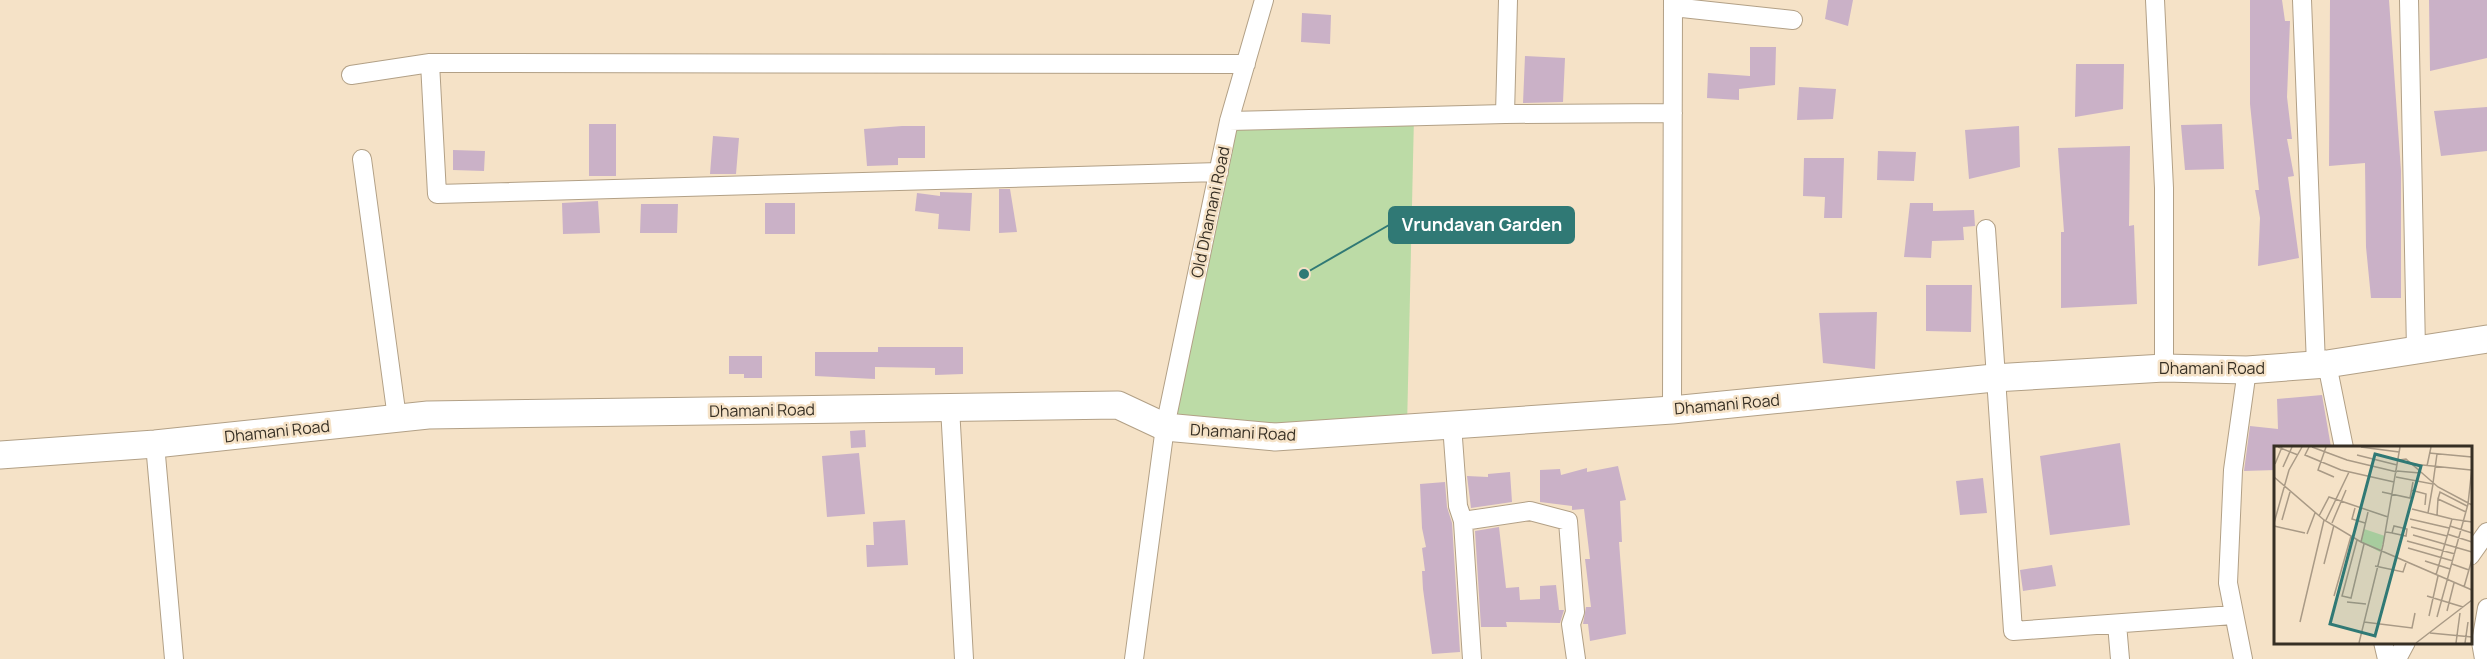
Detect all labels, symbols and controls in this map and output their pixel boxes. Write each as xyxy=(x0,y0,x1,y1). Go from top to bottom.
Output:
street label: Old Dhamani Road xyxy=(1185,144,1235,280)
callout: Vrundavan Garden xyxy=(1389,207,1574,243)
text: Vrundavan Garden xyxy=(1402,212,1562,236)
street label: Dhamani Road xyxy=(2159,357,2265,379)
street label: Dhamani Road xyxy=(1673,388,1781,420)
street label: Dhamani Road xyxy=(709,398,815,422)
street label: Dhamani Road xyxy=(223,415,331,447)
street label: Dhamani Road xyxy=(1190,418,1296,446)
inset map xyxy=(2274,446,2472,644)

